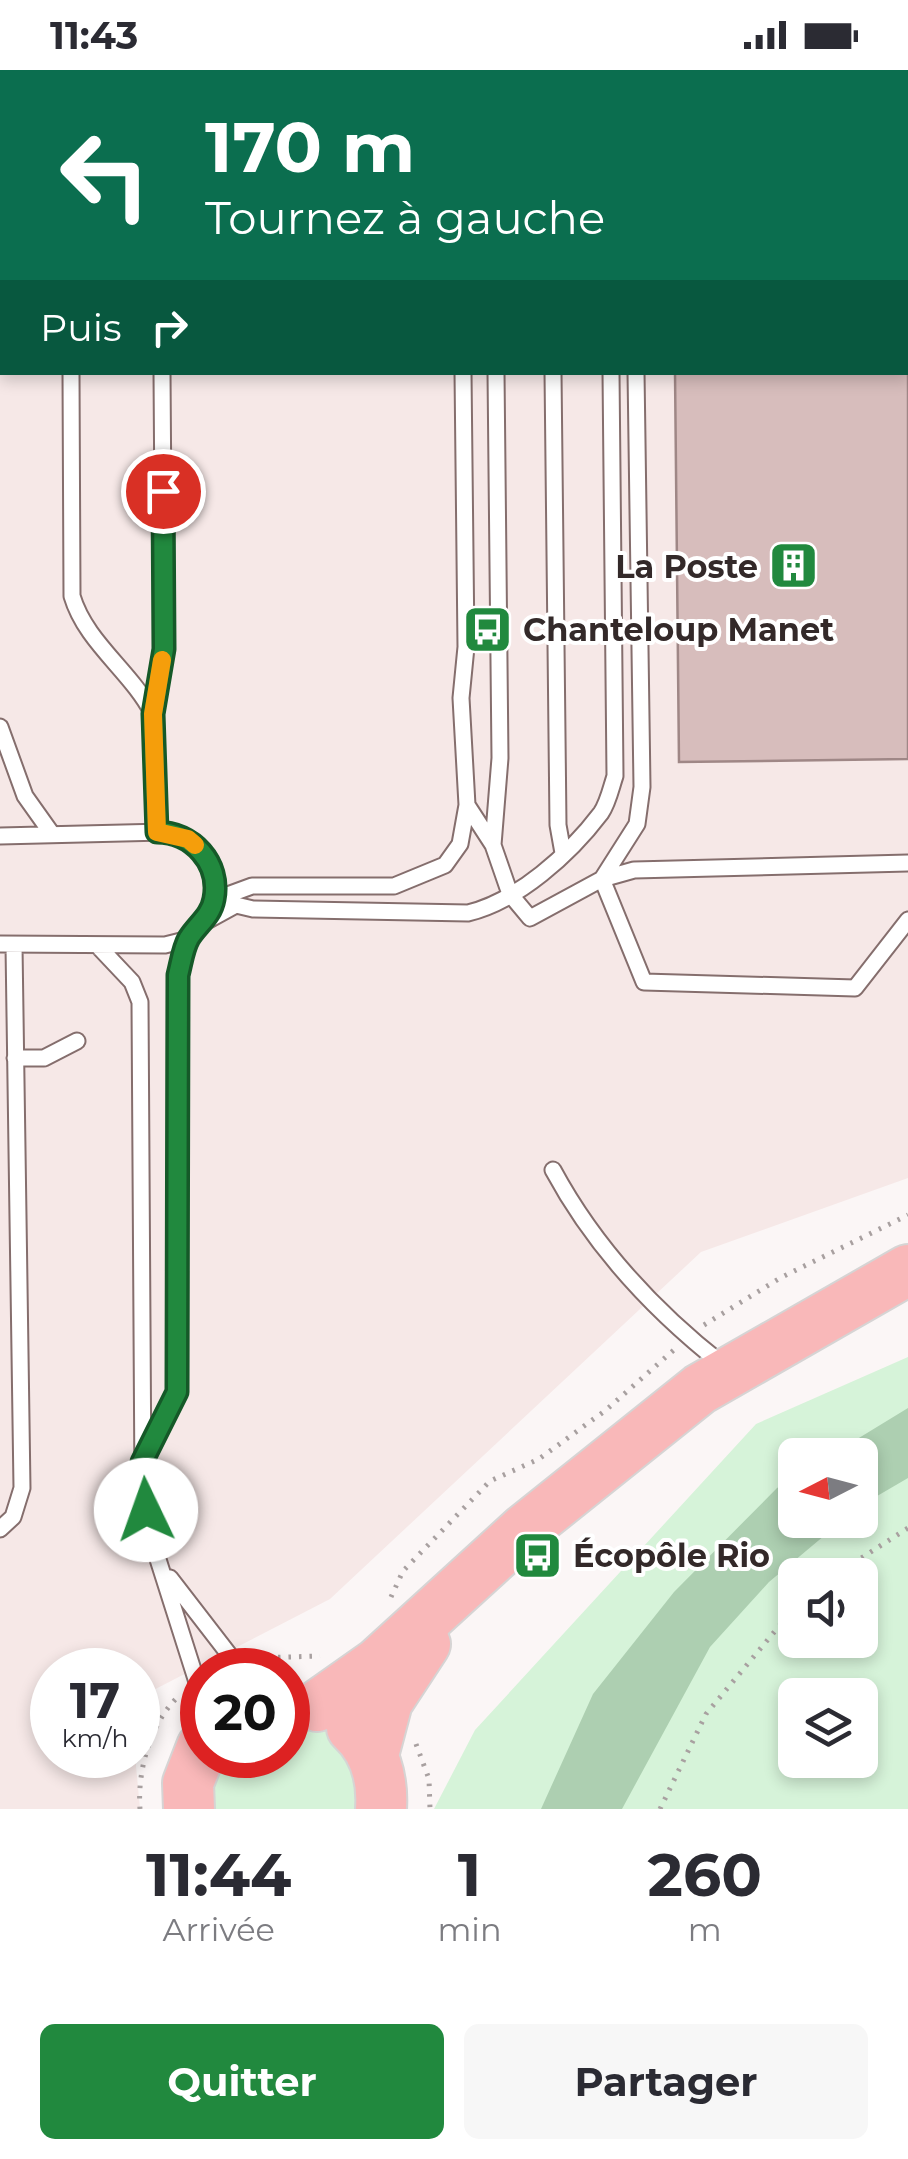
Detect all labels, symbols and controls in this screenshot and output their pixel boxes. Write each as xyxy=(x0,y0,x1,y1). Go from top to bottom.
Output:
text: 11:43 xyxy=(50,12,138,59)
text: 170 m xyxy=(205,104,415,190)
icon: left xyxy=(40,110,170,240)
text: Tournez à gauche xyxy=(205,190,605,245)
icon: right xyxy=(142,300,197,355)
text: Puis xyxy=(40,304,122,351)
pin xyxy=(121,449,206,534)
icon: arrive xyxy=(136,464,191,519)
building icon: La Poste xyxy=(767,540,819,592)
place label: La Poste xyxy=(615,547,758,586)
bus stop icon: Chanteloup Manet xyxy=(462,603,514,655)
place label: Chanteloup Manet xyxy=(523,610,834,649)
north arrow xyxy=(778,1438,878,1538)
map controls xyxy=(778,1438,878,1778)
position arrow xyxy=(94,1458,198,1562)
bus stop icon: Écopôle Rio xyxy=(512,1529,564,1581)
place label: Écopôle Rio xyxy=(573,1536,770,1575)
button: sound xyxy=(778,1558,878,1658)
speed limit sign: 20 xyxy=(180,1648,310,1778)
text: 17 xyxy=(70,1670,120,1731)
button: layers xyxy=(778,1678,878,1778)
text: km/h xyxy=(62,1723,128,1753)
text: 11:44 xyxy=(146,1838,291,1911)
text: 1 xyxy=(458,1838,481,1911)
text: 260 xyxy=(648,1838,762,1911)
text: Arrivée xyxy=(163,1910,275,1949)
text: min xyxy=(437,1910,502,1949)
text: m xyxy=(688,1910,722,1949)
button: Quitter xyxy=(40,2024,444,2139)
button: Partager xyxy=(464,2024,868,2139)

